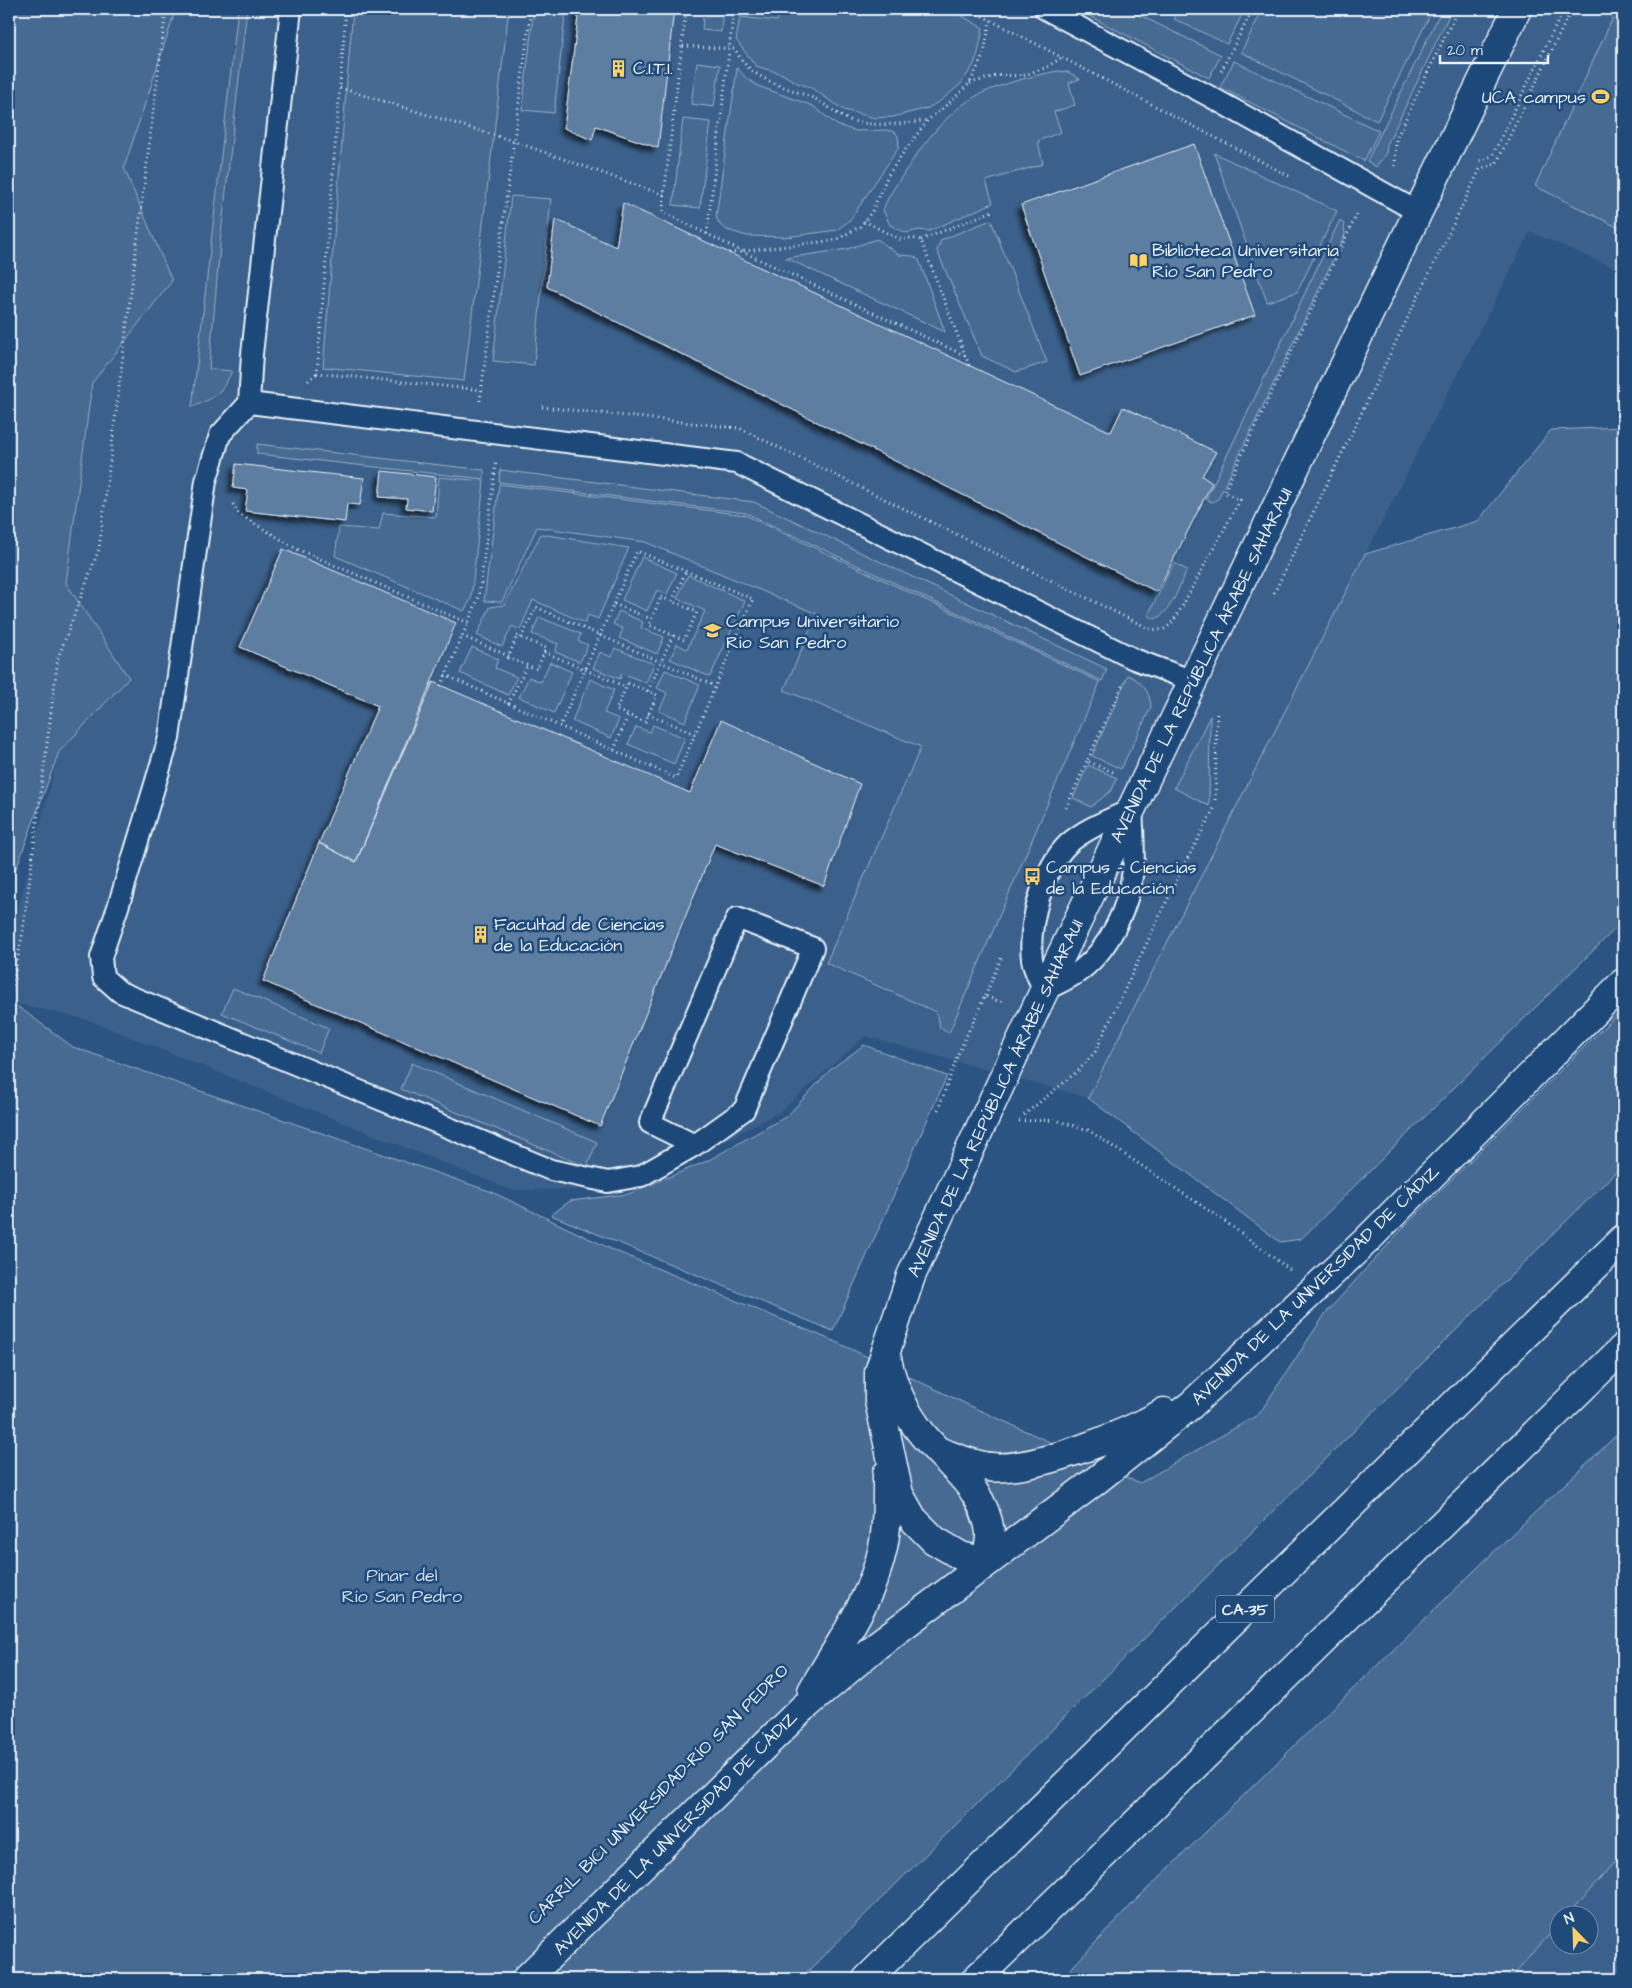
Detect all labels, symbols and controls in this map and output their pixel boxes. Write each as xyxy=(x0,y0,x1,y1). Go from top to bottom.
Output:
scale bar xyxy=(1440,32,1547,64)
text: 20 m xyxy=(1447,40,1483,61)
place label: C.I.T.I. xyxy=(633,56,673,81)
building icon: C.I.T.I. xyxy=(609,58,629,78)
place label: UCA campus xyxy=(1482,85,1586,110)
sports icon: UCA campus xyxy=(1590,87,1610,107)
place label: Biblioteca Universitaria Río San Pedro xyxy=(1152,238,1339,284)
library icon: Biblioteca Universitaria Río San Pedro xyxy=(1128,250,1148,270)
street label: AVENIDA DE LA REPÚBLICA ÁRABE SAHARAUI xyxy=(1104,483,1299,847)
place label: Campus Universitario Río San Pedro xyxy=(726,609,899,655)
school or university icon: Campus Universitario Río San Pedro xyxy=(702,621,722,641)
place label: Campus - Ciencias de la Educación xyxy=(1046,855,1197,901)
bus stop icon: Campus - Ciencias de la Educación xyxy=(1022,867,1042,887)
place label: Facultad de Ciencias de la Educación xyxy=(494,912,665,958)
street label: AVENIDA DE LA REPÚBLICA ÁRABE SAHARAUI xyxy=(901,915,1090,1281)
building icon: Facultad de Ciencias de la Educación xyxy=(470,924,490,944)
street label: AVENIDA DE LA UNIVERSIDAD DE CÁDIZ xyxy=(1186,1160,1445,1411)
park label: Pinar del Río San Pedro xyxy=(342,1563,462,1609)
road number: CA-35 xyxy=(1216,1596,1274,1622)
street label: CARRIL BICI UNIVERSIDAD-RÍO SAN PEDRO xyxy=(522,1658,794,1930)
street label: AVENIDA DE LA UNIVERSIDAD DE CÁDIZ xyxy=(548,1706,803,1961)
north arrow xyxy=(1550,1906,1600,1956)
text: N xyxy=(1561,1908,1577,1930)

